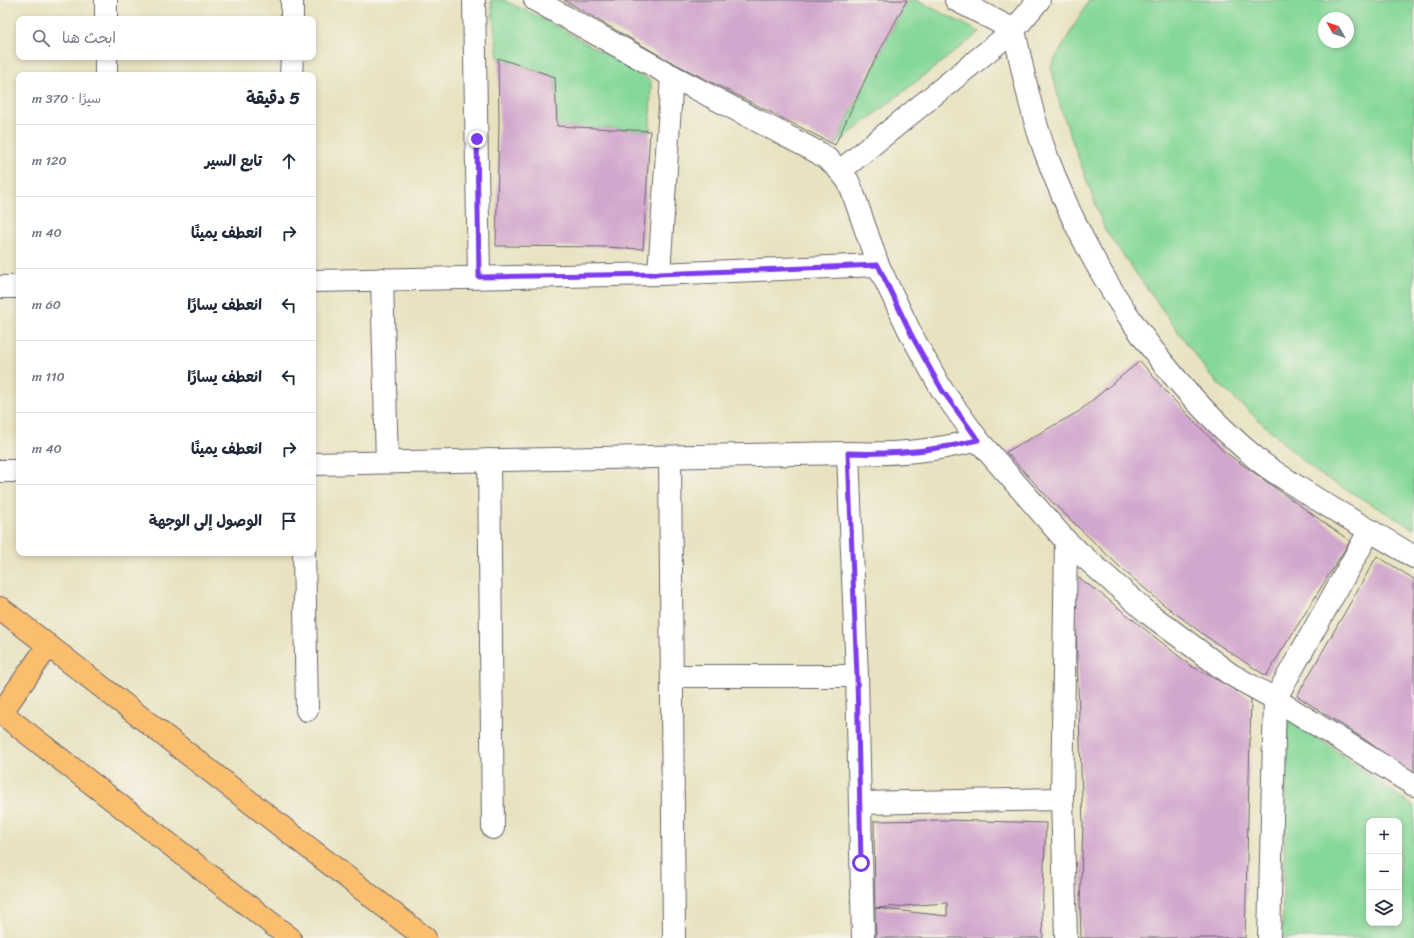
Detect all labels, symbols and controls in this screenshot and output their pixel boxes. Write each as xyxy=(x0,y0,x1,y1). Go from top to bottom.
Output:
north arrow xyxy=(1318,12,1354,48)
search box xyxy=(16,16,316,60)
text: ابحث هنا xyxy=(62,25,116,51)
icon: search xyxy=(30,27,52,49)
text: 5 دقيقة xyxy=(246,83,300,113)
text: سيرًا · 370 m xyxy=(32,87,101,110)
route end xyxy=(468,130,486,148)
text: تابع السير xyxy=(205,148,262,174)
text: 120 m xyxy=(32,149,67,172)
icon: ahead xyxy=(278,150,300,172)
text: انعطف يمينًا xyxy=(191,220,262,246)
text: 40 m xyxy=(32,221,62,244)
icon: right xyxy=(278,222,300,244)
text: انعطف يسارًا xyxy=(187,292,262,318)
text: 60 m xyxy=(32,293,61,316)
icon: left xyxy=(278,294,300,316)
text: انعطف يسارًا xyxy=(187,364,262,390)
text: 110 m xyxy=(32,365,65,388)
icon: left xyxy=(278,366,300,388)
text: انعطف يمينًا xyxy=(191,436,262,462)
text: 40 m xyxy=(32,437,62,460)
icon: right xyxy=(278,438,300,460)
text: الوصول إلى الوجهة xyxy=(149,508,262,534)
icon: arrive xyxy=(278,510,300,532)
map controls xyxy=(1366,818,1402,926)
button: + xyxy=(1366,818,1402,854)
route start xyxy=(852,854,870,872)
button: − xyxy=(1366,854,1402,890)
button: layers xyxy=(1366,890,1402,926)

